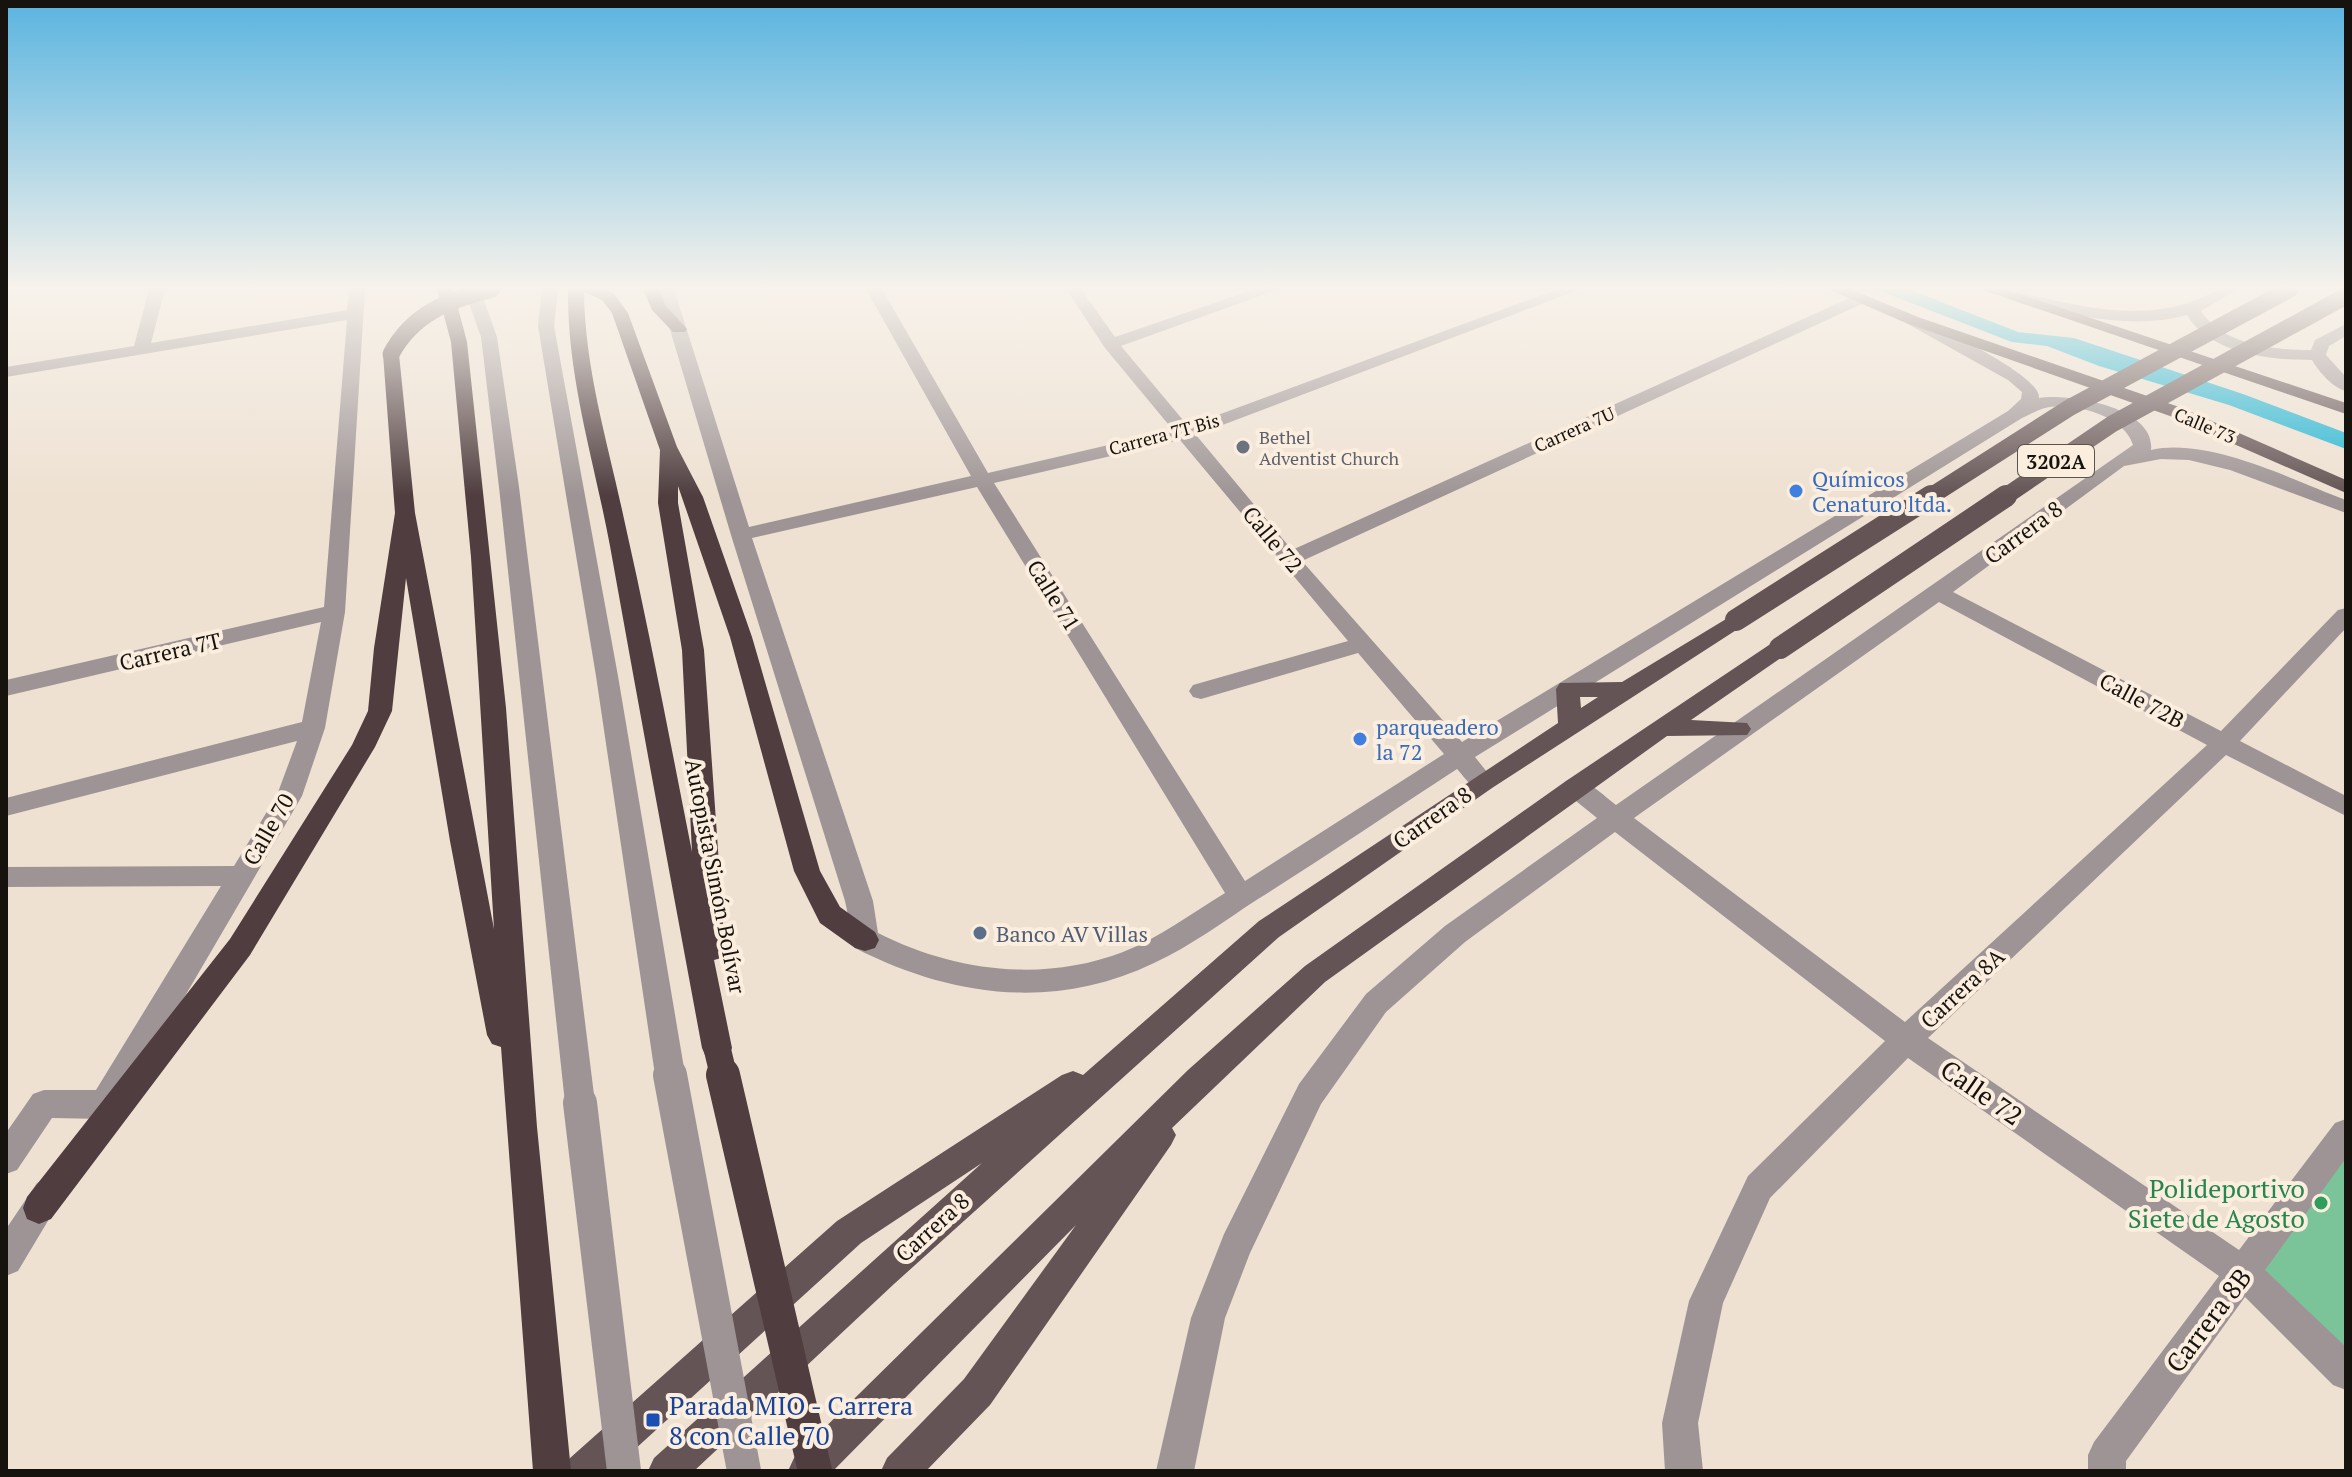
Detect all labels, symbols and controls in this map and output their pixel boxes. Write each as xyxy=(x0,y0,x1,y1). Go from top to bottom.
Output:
street label: Carrera 7U xyxy=(1530,401,1618,457)
street label: Calle 73 xyxy=(2171,401,2239,449)
street label: Carrera 7T Bis xyxy=(1106,408,1222,460)
place label: Bethel Adventist Church xyxy=(1259,425,1400,470)
marker: Bethel Adventist Church xyxy=(1234,438,1252,456)
road number: 3202A xyxy=(2018,445,2094,477)
place label: Químicos Cenaturo ltda. xyxy=(1812,464,1952,518)
marker: Químicos Cenaturo ltda. xyxy=(1787,482,1805,500)
street label: Carrera 8 xyxy=(1978,494,2068,570)
street label: Calle 72 xyxy=(1237,500,1309,578)
street label: Calle 71 xyxy=(1021,554,1087,636)
street label: Carrera 7T xyxy=(116,625,224,677)
street label: Calle 72B xyxy=(2095,666,2189,734)
place label: parqueadero la 72 xyxy=(1376,712,1499,766)
marker: parqueadero la 72 xyxy=(1351,730,1369,748)
street label: Autopista Simón Bolívar xyxy=(679,756,753,997)
street label: Carrera 8 xyxy=(1387,779,1477,855)
street label: Calle 70 xyxy=(236,788,300,870)
place label: Banco AV Villas xyxy=(996,919,1148,948)
marker: Banco AV Villas xyxy=(971,924,989,942)
street label: Carrera 8A xyxy=(1914,941,2011,1034)
street label: Calle 72 xyxy=(1934,1052,2030,1132)
place label: Polideportivo Siete de Agosto xyxy=(2128,1171,2305,1235)
street label: Carrera 8 xyxy=(889,1186,975,1268)
marker: Polideportivo Siete de Agosto xyxy=(2312,1194,2330,1212)
street label: Carrera 8B xyxy=(2158,1261,2258,1379)
place label: Parada MIO - Carrera 8 con Calle 70 xyxy=(669,1388,913,1452)
marker: Parada MIO - Carrera 8 con Calle 70 xyxy=(644,1411,662,1429)

